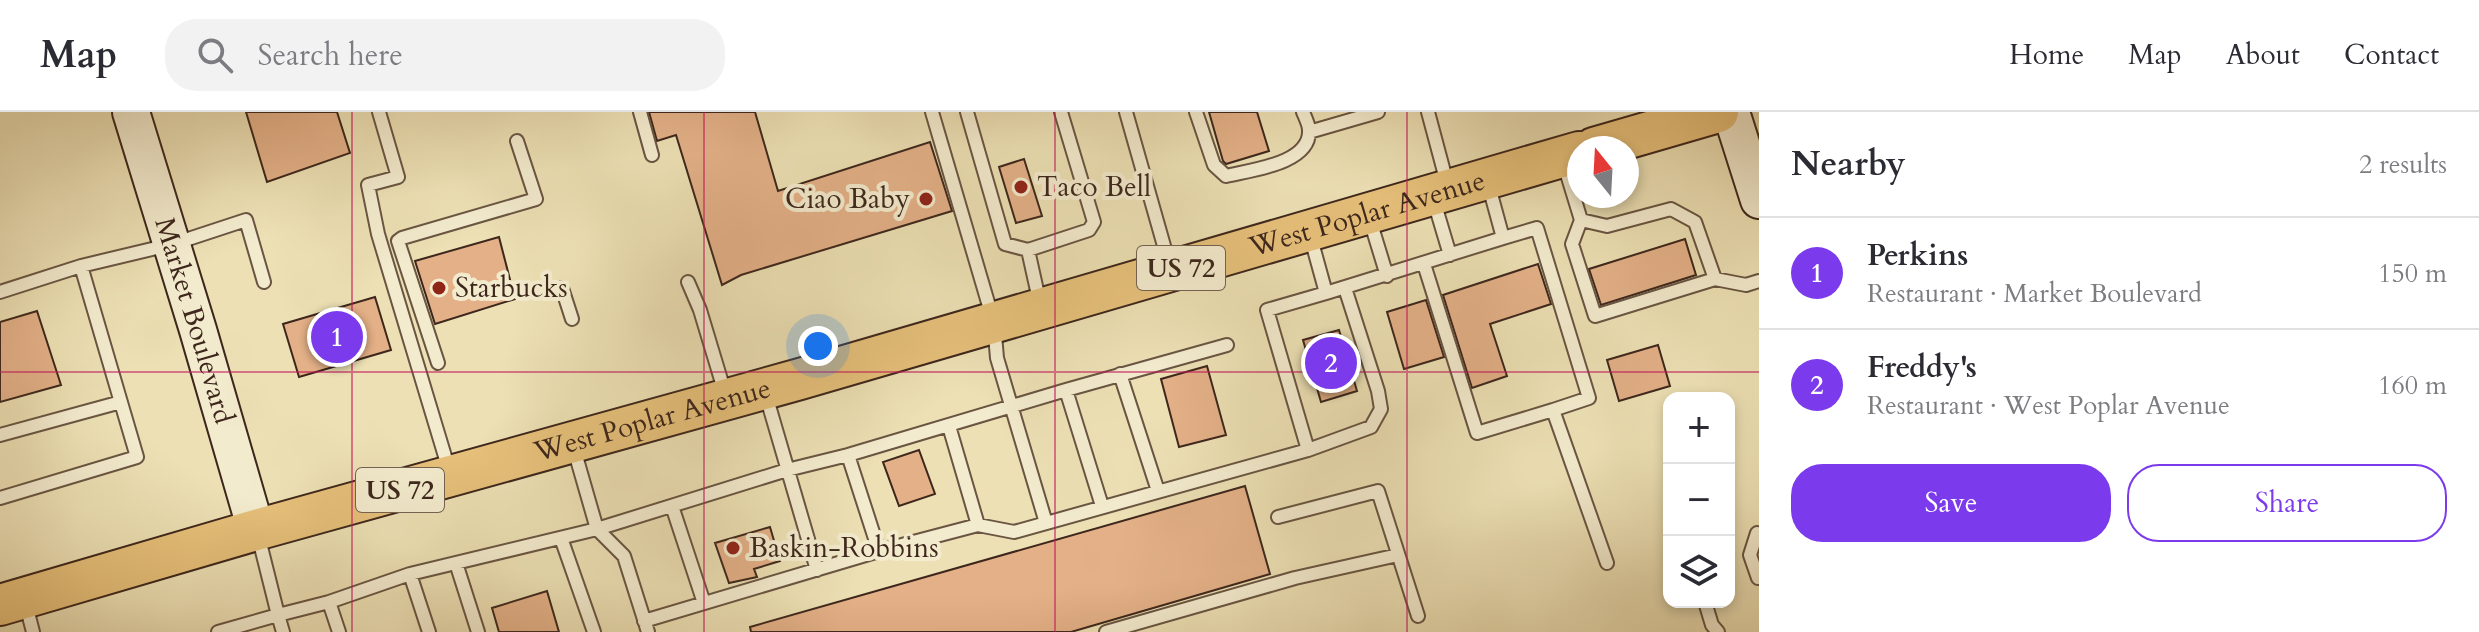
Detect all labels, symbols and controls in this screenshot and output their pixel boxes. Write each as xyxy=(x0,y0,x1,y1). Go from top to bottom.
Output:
search box xyxy=(165,19,725,91)
text: Map xyxy=(40,29,117,81)
icon: search xyxy=(193,33,237,77)
text: Search here xyxy=(257,35,403,76)
text: Home xyxy=(2009,36,2084,74)
text: Map xyxy=(2128,36,2182,74)
text: About xyxy=(2226,36,2300,74)
text: Contact xyxy=(2344,36,2439,74)
north arrow xyxy=(1567,136,1639,208)
text: Nearby xyxy=(1791,141,1906,187)
text: 2 results xyxy=(2359,147,2447,182)
street label: West Poplar Avenue xyxy=(1244,161,1489,266)
place label: Taco Bell xyxy=(1037,168,1151,206)
marker: Taco Bell xyxy=(1012,178,1030,196)
place label: Ciao Baby xyxy=(785,180,910,218)
marker: Ciao Baby xyxy=(917,190,935,208)
street label: Market Boulevard xyxy=(146,213,243,428)
text: Perkins xyxy=(1867,235,1968,276)
road number: US 72 xyxy=(1137,246,1225,290)
text: 1 xyxy=(1810,256,1824,291)
text: 150 m xyxy=(2378,256,2447,291)
place label: Starbucks xyxy=(455,269,568,307)
text: Restaurant · Market Boulevard xyxy=(1867,276,2202,311)
marker: Starbucks xyxy=(430,279,448,297)
pin: 1 xyxy=(311,307,363,367)
your location xyxy=(798,326,838,366)
pin: 2 xyxy=(1305,333,1357,393)
text: Freddy's xyxy=(1867,347,1977,388)
text: 2 xyxy=(1810,368,1824,403)
text: 160 m xyxy=(2378,368,2447,403)
street label: West Poplar Avenue xyxy=(529,369,775,471)
text: Restaurant · West Poplar Avenue xyxy=(1867,388,2230,423)
map controls xyxy=(1663,392,1735,608)
button: + xyxy=(1663,392,1735,464)
button: − xyxy=(1663,464,1735,536)
button: Save xyxy=(1791,464,2111,542)
button: Share xyxy=(2127,464,2447,542)
road number: US 72 xyxy=(356,468,444,512)
place label: Baskin-Robbins xyxy=(749,529,939,567)
button: layers xyxy=(1663,536,1735,608)
marker: Baskin-Robbins xyxy=(724,539,742,557)

